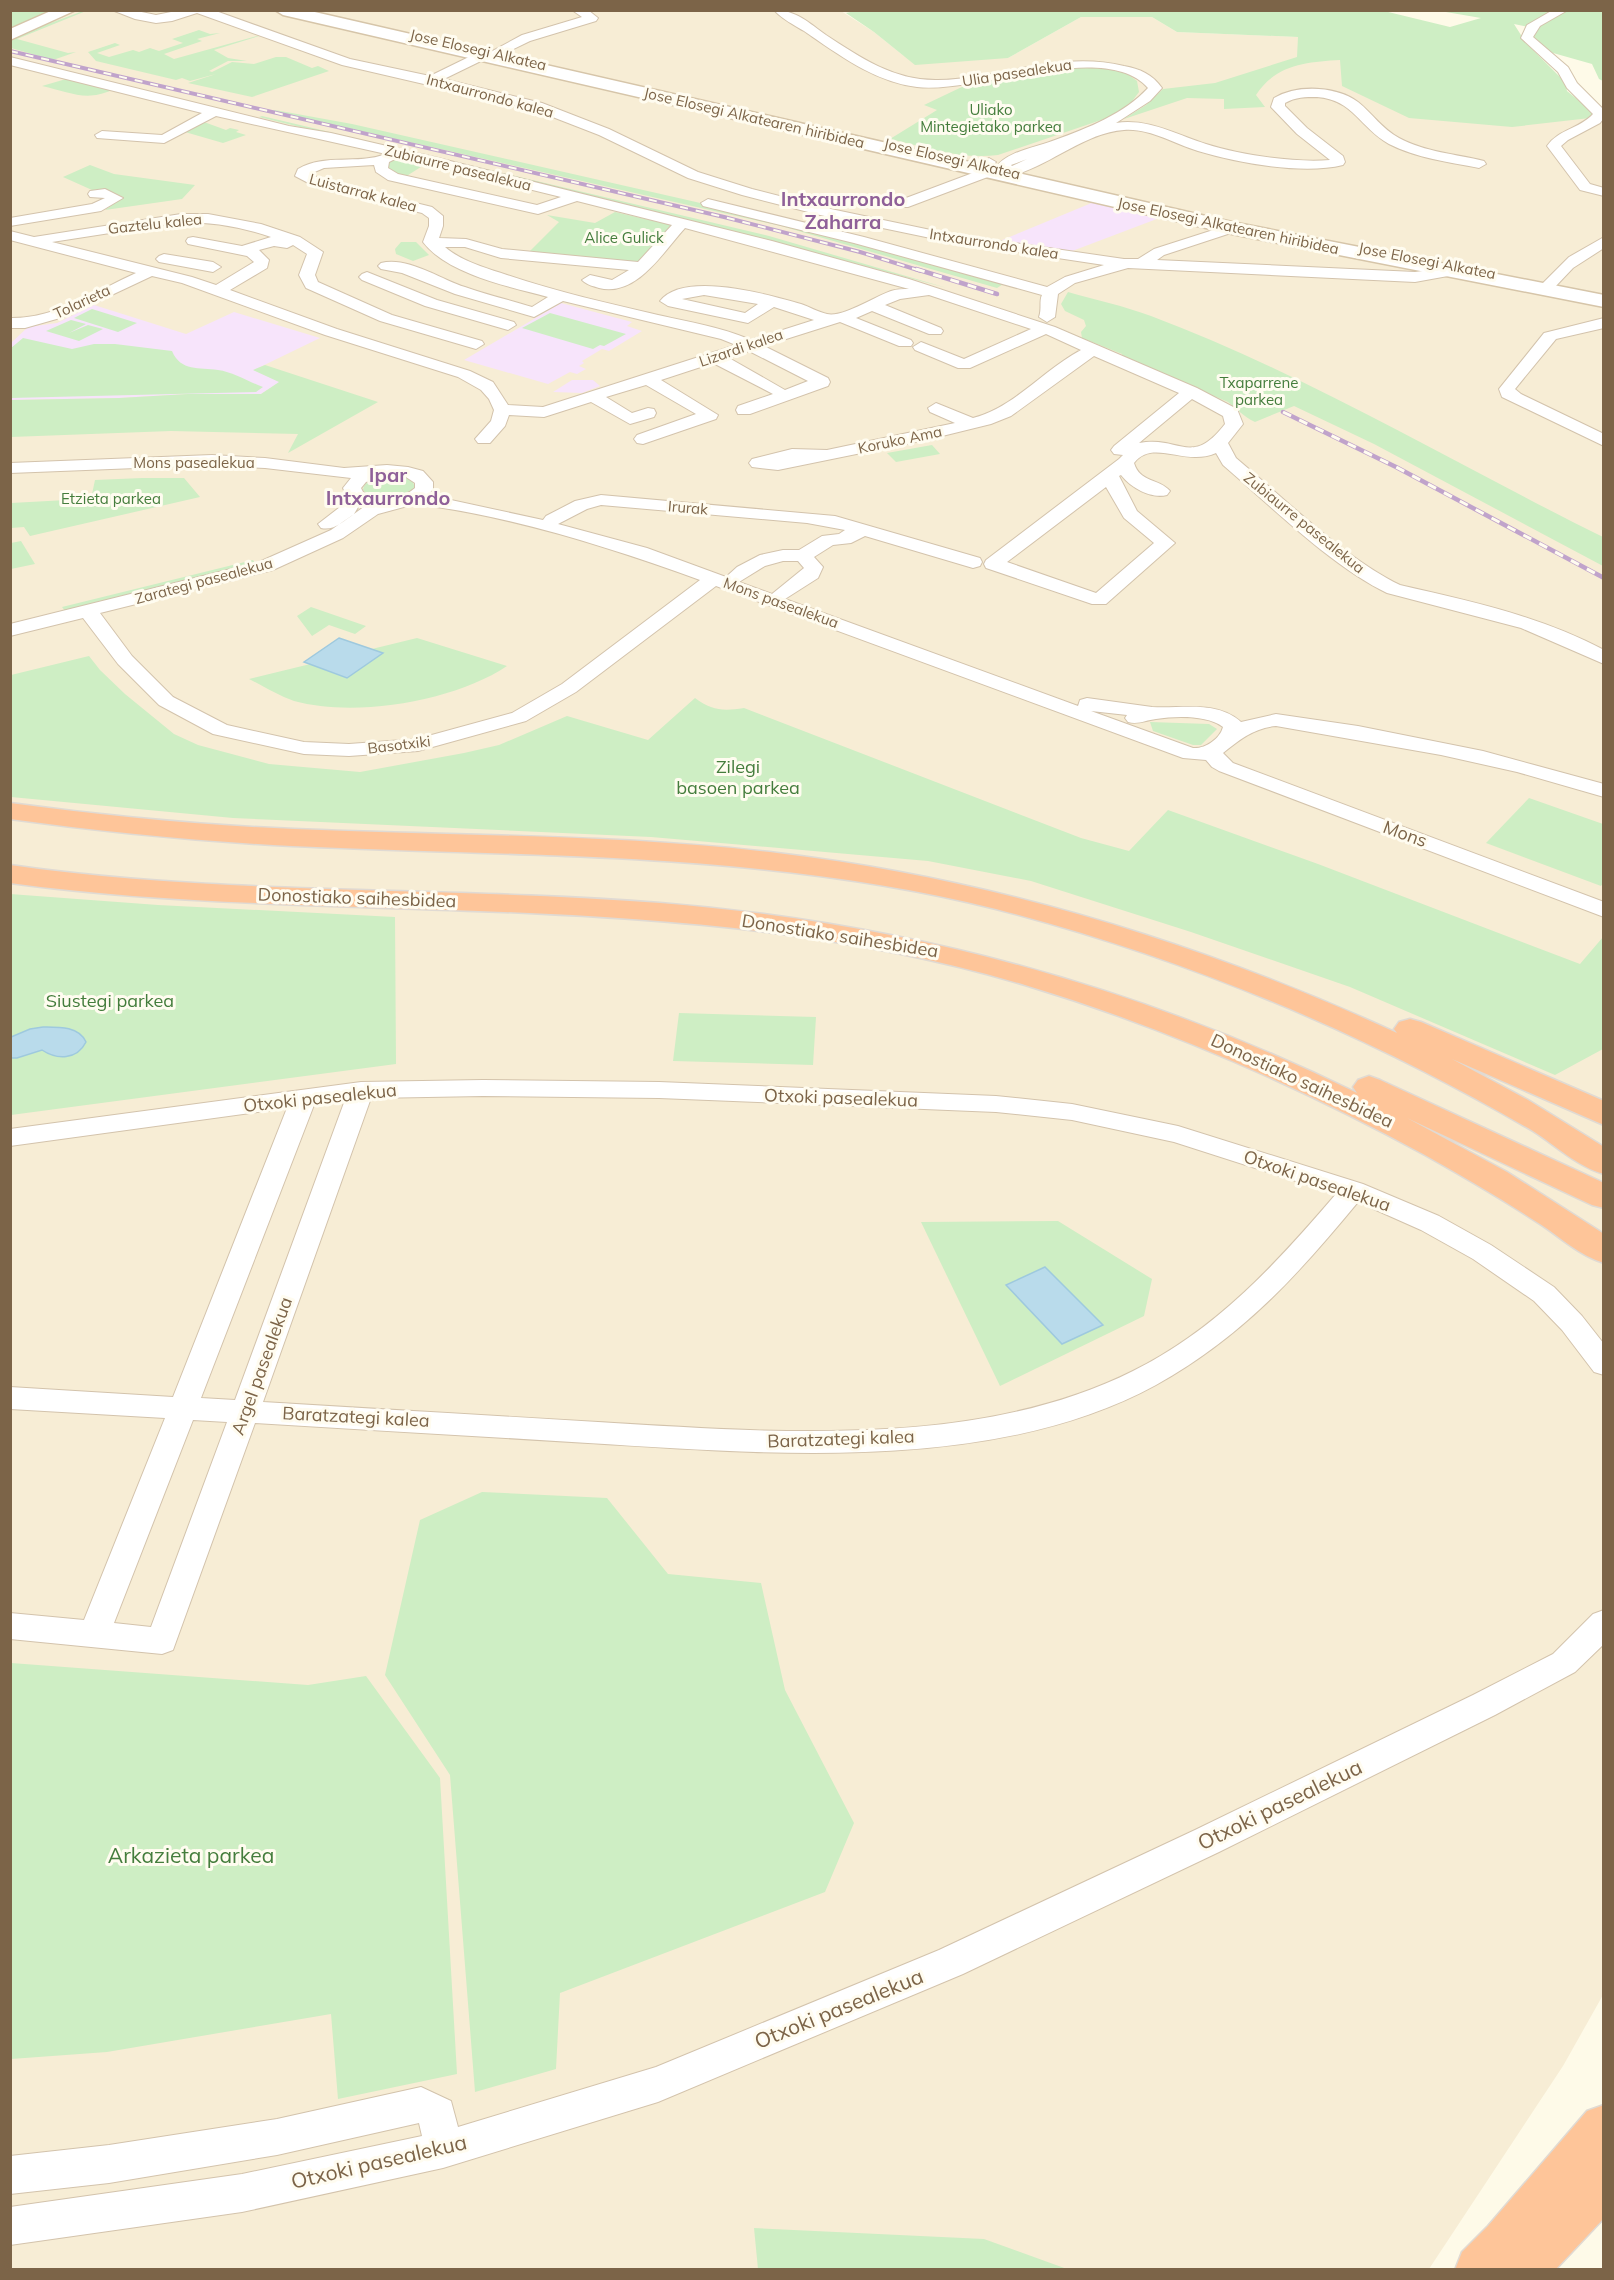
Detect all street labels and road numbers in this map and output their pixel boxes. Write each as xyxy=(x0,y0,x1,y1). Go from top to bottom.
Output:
street label: Jose Elosegi Alkatea xyxy=(408,25,548,74)
street label: Ulia pasealekua xyxy=(961,54,1073,91)
street label: Intxaurrondo kalea xyxy=(425,69,556,122)
street label: Jose Elosegi Alkatearen hiribidea xyxy=(642,83,866,152)
street label: Jose Elosegi Alkatea xyxy=(882,134,1022,183)
street label: Zubiaurre pasealekua xyxy=(383,140,533,195)
street label: Luistarrak kalea xyxy=(307,169,419,216)
street label: Jose Elosegi Alkatearen hiribidea xyxy=(1116,193,1341,258)
street label: Gaztelu kalea xyxy=(107,209,203,238)
street label: Intxaurrondo kalea xyxy=(928,224,1060,263)
street label: Jose Elosegi Alkatea xyxy=(1357,238,1497,283)
street label: Tolarieta xyxy=(50,280,113,323)
street label: Lizardi kalea xyxy=(696,324,785,371)
street label: Koruko Ama xyxy=(856,421,944,458)
street label: Mons pasealekua xyxy=(133,453,255,472)
street label: Zubiaurre pasealekua xyxy=(1240,468,1369,577)
street label: Irurak xyxy=(667,496,709,519)
street label: Zarategi pasealekua xyxy=(133,553,275,608)
street label: Mons pasealekua xyxy=(721,573,841,632)
street label: Basotxiki xyxy=(366,731,432,758)
street label: Mons xyxy=(1380,815,1430,852)
street label: Donostiako saihesbidea xyxy=(257,883,457,912)
street label: Donostiako saihesbidea xyxy=(740,909,940,962)
street label: Donostiako saihesbidea xyxy=(1207,1028,1397,1133)
street label: Otxoki pasealekua xyxy=(242,1078,398,1117)
street label: Otxoki pasealekua xyxy=(764,1083,918,1112)
street label: Otxoki pasealekua xyxy=(1241,1145,1394,1216)
street label: Argel pasealekua xyxy=(226,1294,297,1438)
street label: Baratzategi kalea xyxy=(282,1401,430,1432)
street label: Baratzategi kalea xyxy=(767,1424,915,1453)
street label: Otxoki pasealekua xyxy=(1193,1753,1366,1855)
street label: Otxoki pasealekua xyxy=(750,1962,927,2054)
street label: Otxoki pasealekua xyxy=(288,2128,469,2194)

